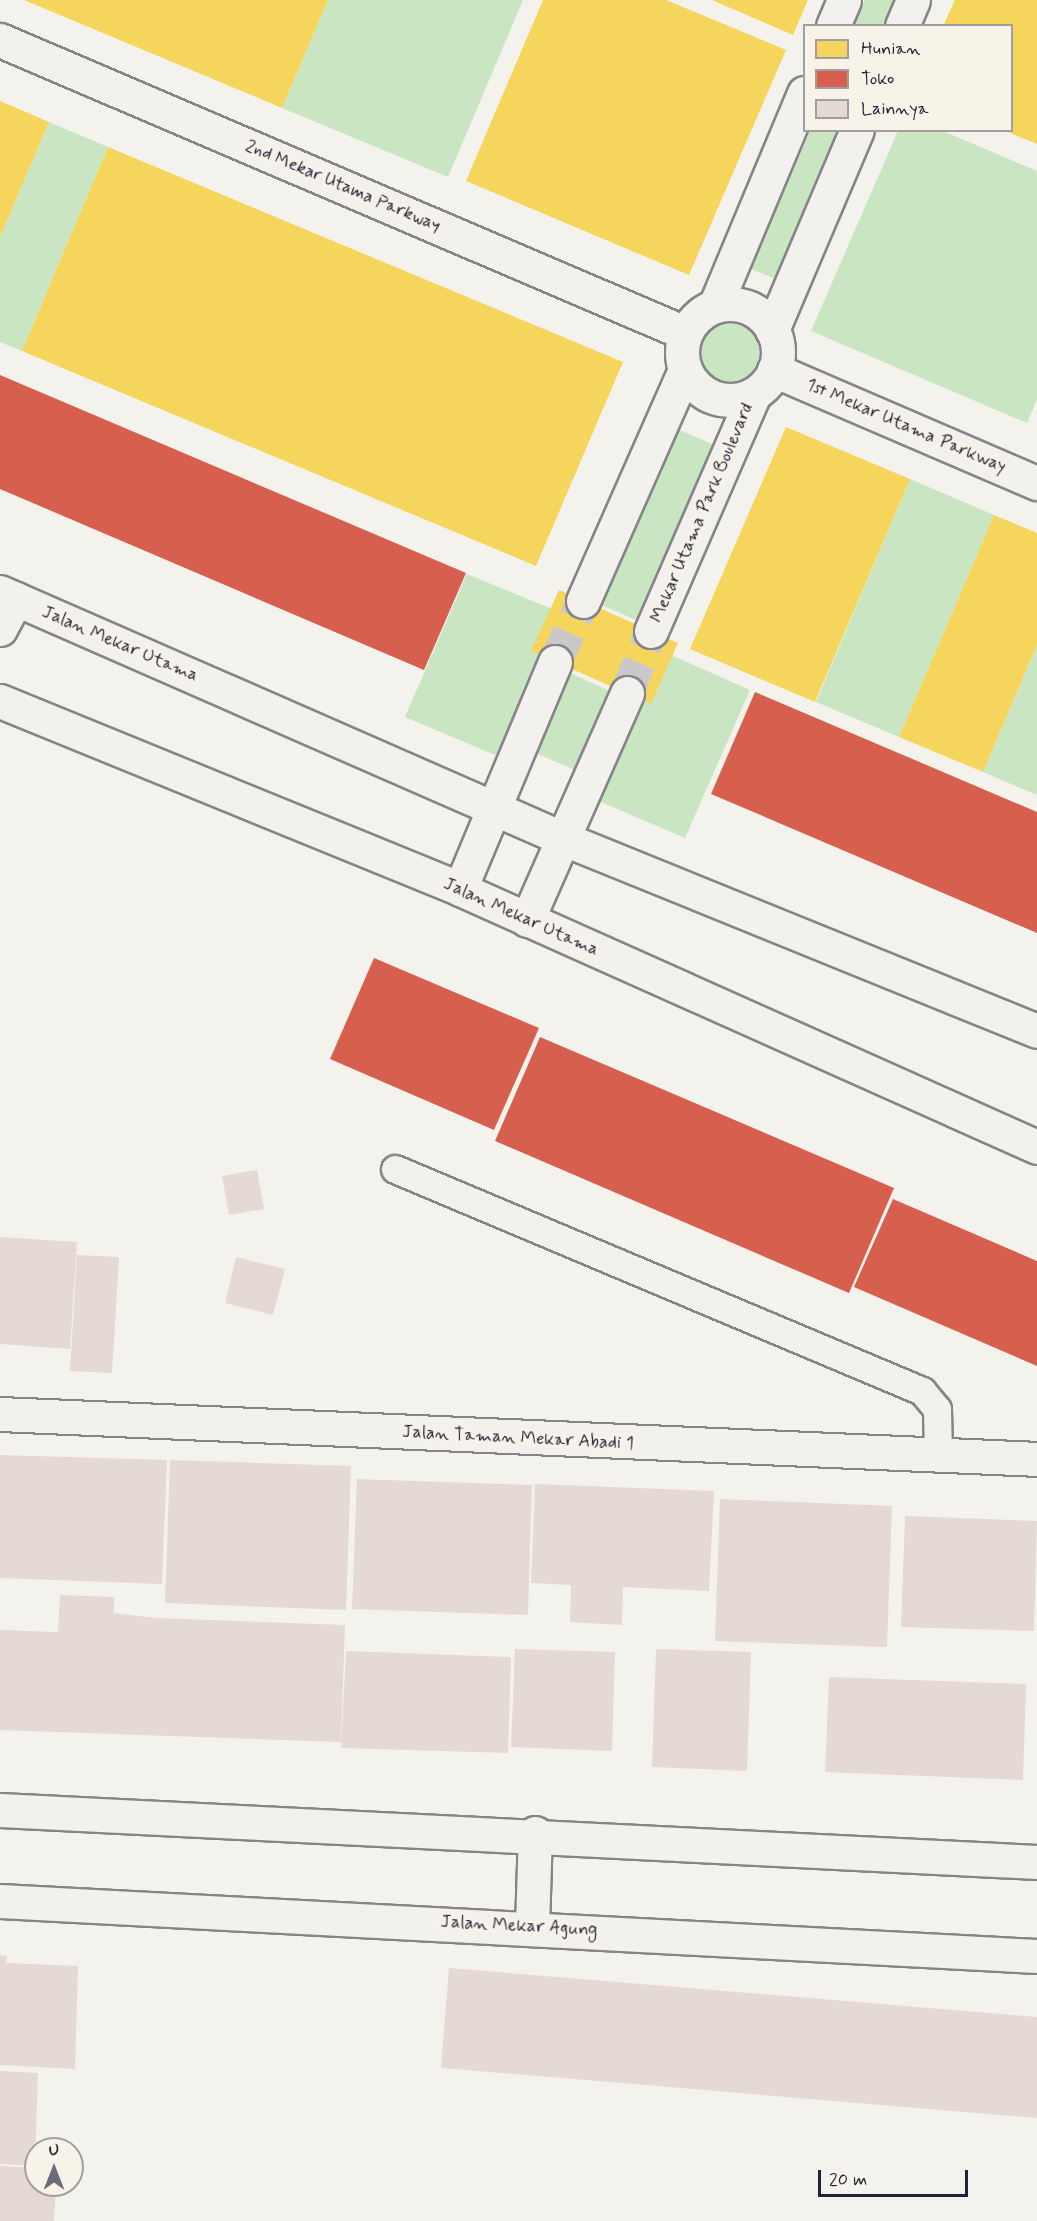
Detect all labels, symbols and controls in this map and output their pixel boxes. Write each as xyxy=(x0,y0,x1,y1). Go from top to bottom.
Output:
legend xyxy=(803,24,1013,132)
text: Hunian xyxy=(861,37,920,61)
text: Toko xyxy=(861,67,894,91)
text: Lainnya xyxy=(861,97,929,121)
street label: 2nd Mekar Utama Parkway xyxy=(238,133,448,239)
street label: 1st Mekar Utama Parkway xyxy=(804,375,1008,477)
street label: Mekar Utama Park Boulevard xyxy=(647,402,757,624)
street label: Jalan Mekar Utama xyxy=(39,601,201,687)
street label: Jalan Mekar Utama xyxy=(440,873,602,961)
street label: Jalan Taman Mekar Abadi 1 xyxy=(405,1421,631,1455)
street label: Jalan Mekar Agung xyxy=(442,1911,596,1941)
north arrow xyxy=(24,2137,84,2197)
text: U xyxy=(49,2140,59,2161)
scale bar xyxy=(821,2158,971,2196)
text: 20 m xyxy=(829,2168,867,2192)

